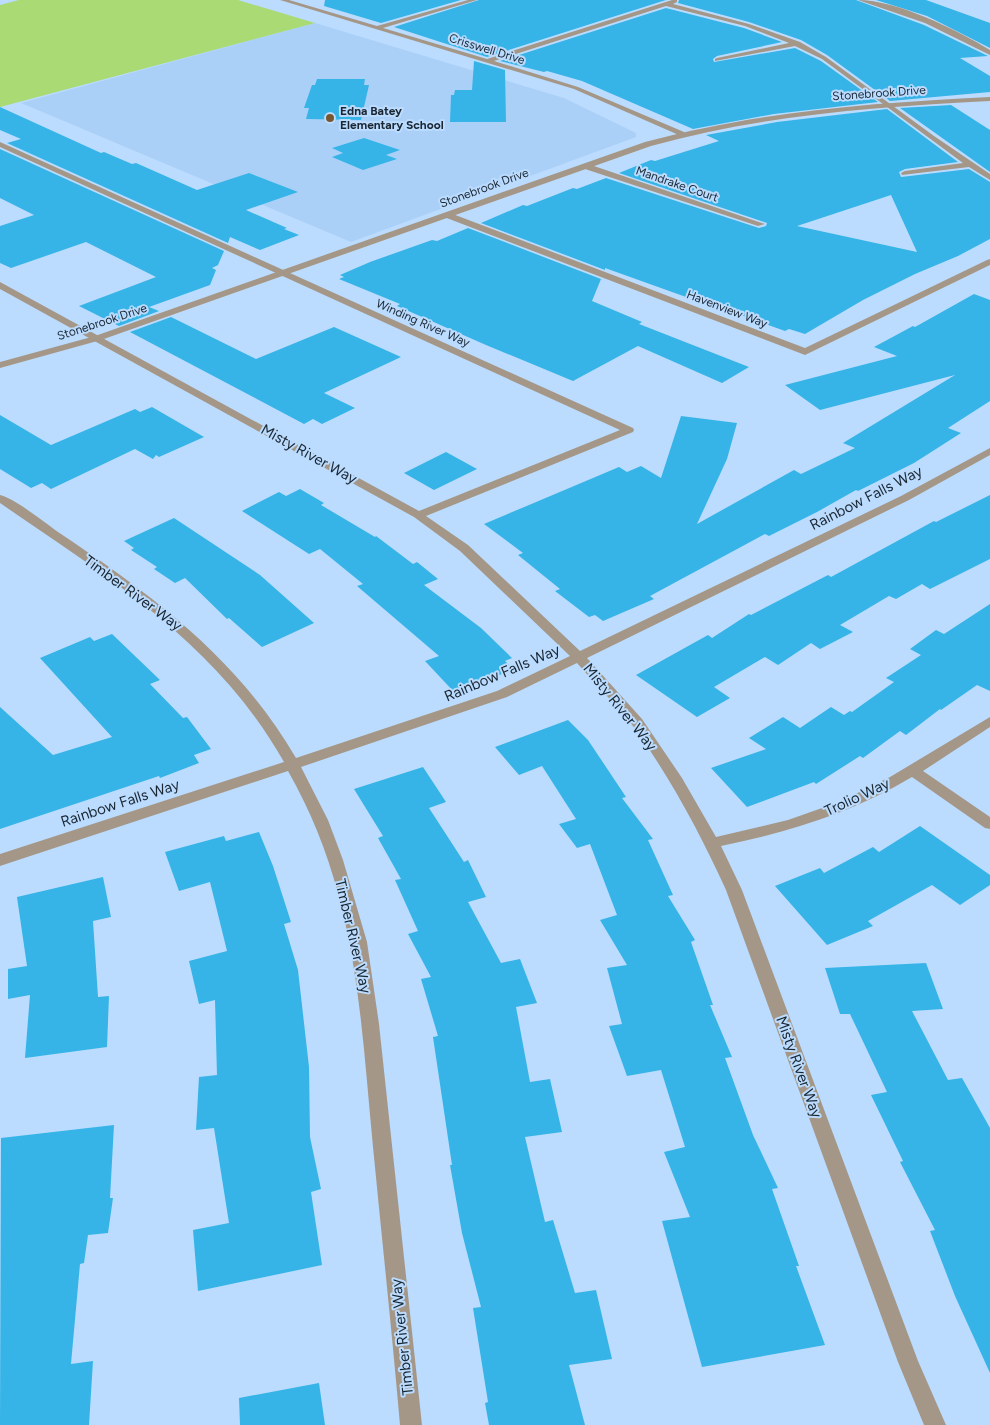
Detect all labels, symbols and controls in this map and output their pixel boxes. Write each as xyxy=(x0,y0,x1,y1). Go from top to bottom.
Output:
street label: Crisswell Drive xyxy=(447,31,527,67)
street label: Stonebrook Drive xyxy=(832,83,927,103)
place label: Edna Batey Elementary School xyxy=(340,104,444,132)
marker: Edna Batey Elementary School xyxy=(324,112,336,124)
street label: Mandrake Court xyxy=(634,163,721,205)
street label: Stonebrook Drive xyxy=(438,165,531,211)
street label: Havenview Way xyxy=(685,287,770,331)
street label: Winding River Way xyxy=(374,296,473,350)
street label: Stonebrook Drive xyxy=(55,301,149,343)
street label: Misty River Way xyxy=(258,420,360,488)
street label: Rainbow Falls Way xyxy=(807,462,925,534)
street label: Timber River Way xyxy=(80,551,186,635)
street label: Rainbow Falls Way xyxy=(441,640,563,705)
street label: Misty River Way xyxy=(579,660,661,754)
street label: Trolio Way xyxy=(822,774,893,820)
street label: Rainbow Falls Way xyxy=(58,775,182,831)
street label: Timber River Way xyxy=(331,877,375,995)
street label: Misty River Way xyxy=(772,1014,826,1121)
street label: Timber River Way xyxy=(387,1278,417,1396)

